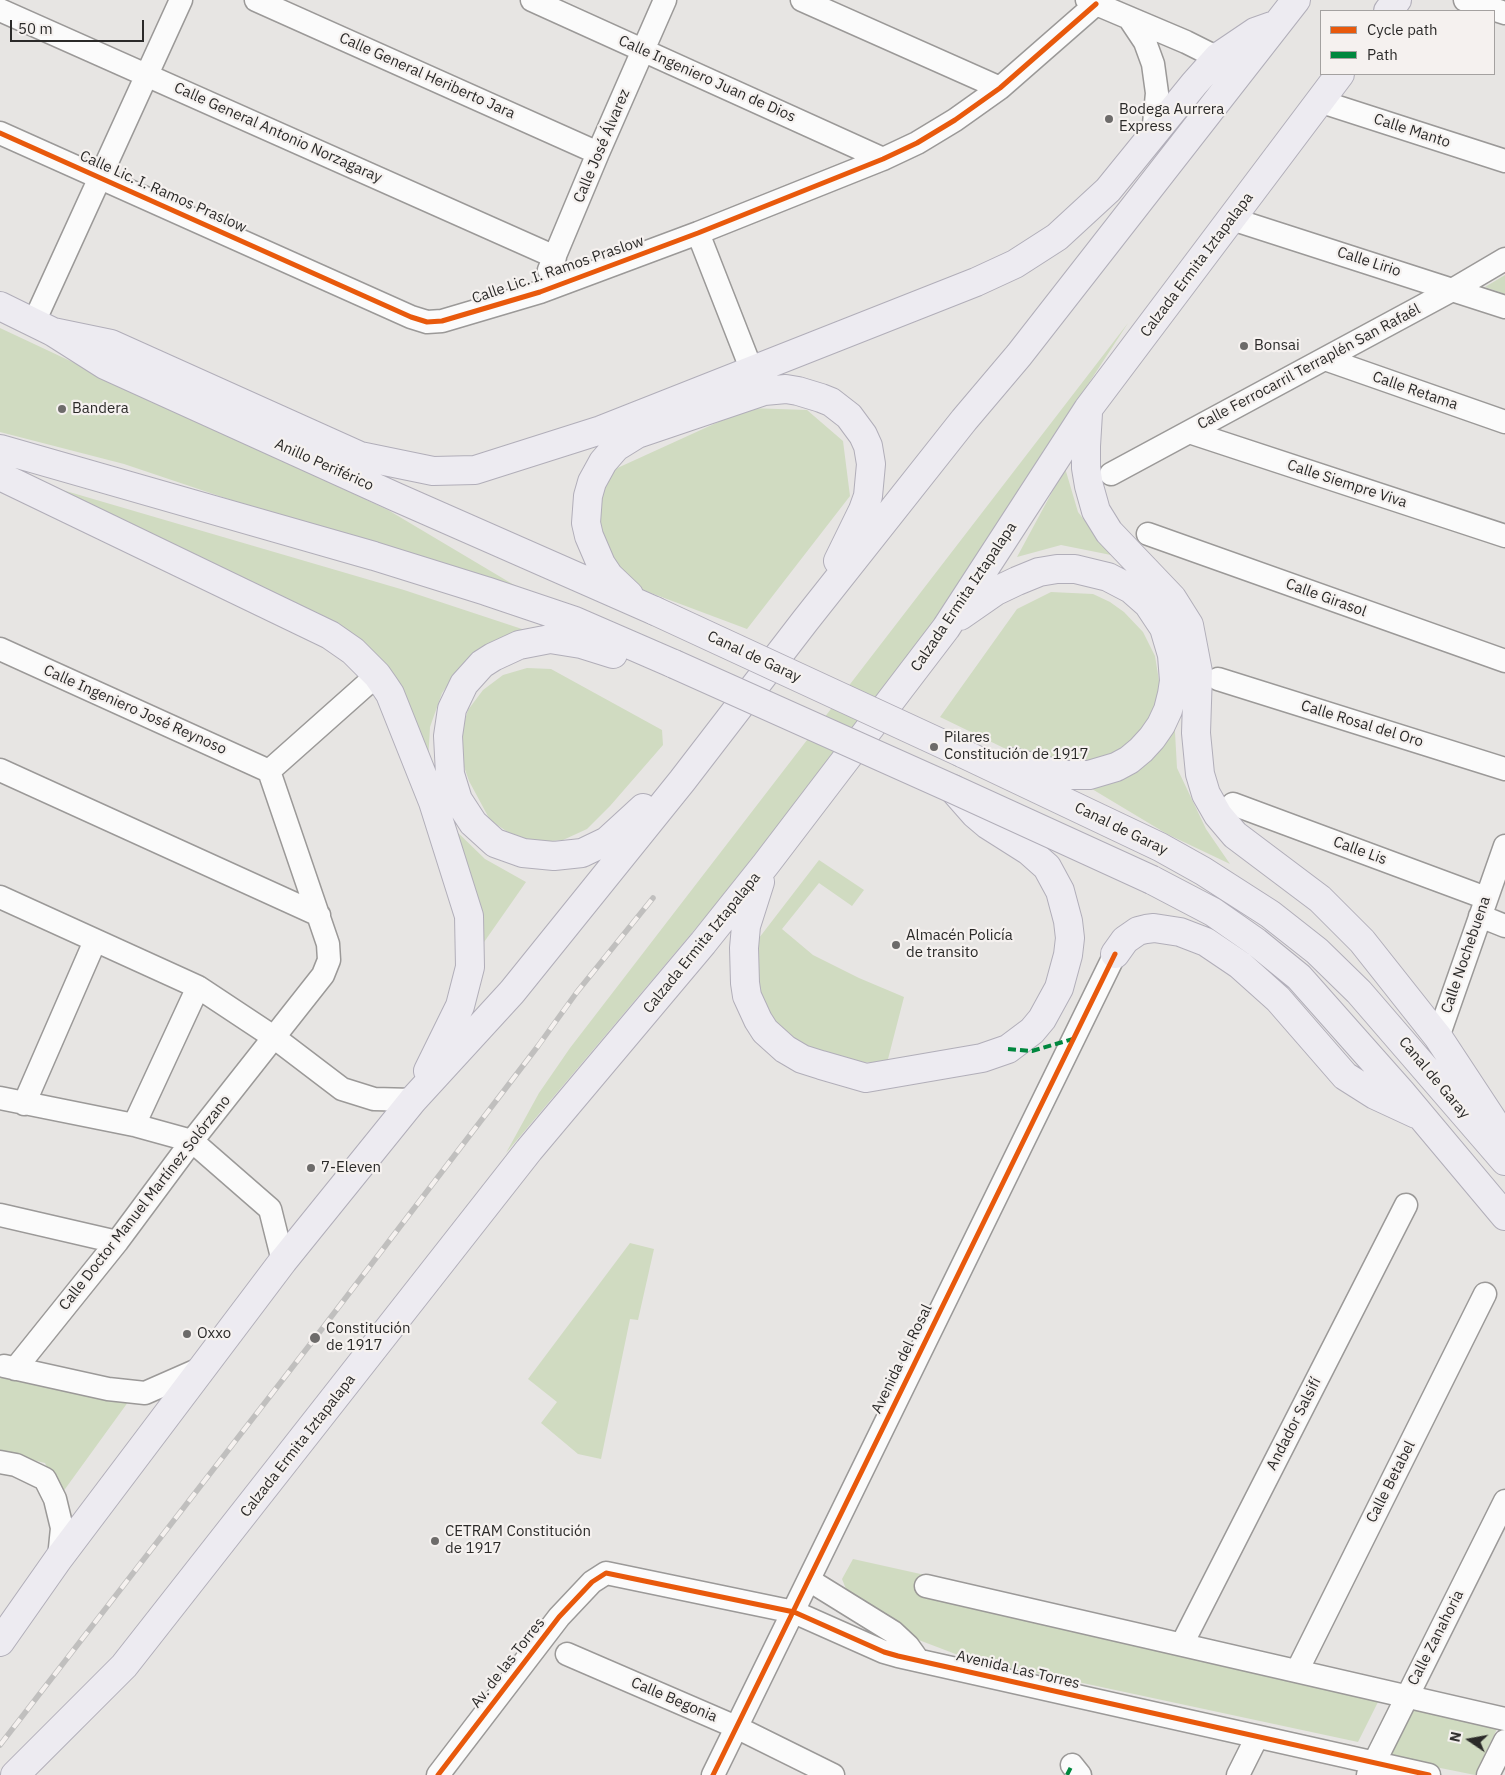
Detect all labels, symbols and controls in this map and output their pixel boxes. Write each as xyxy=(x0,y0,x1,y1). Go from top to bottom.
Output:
scale bar xyxy=(12,10,146,42)
legend xyxy=(1320,10,1495,75)
text: 50 m xyxy=(18,19,53,38)
text: Cycle path xyxy=(1367,20,1438,39)
street label: Calle General Heriberto Jara xyxy=(336,29,518,123)
street label: Calle Ingeniero Juan de Dios xyxy=(616,32,798,126)
text: Path xyxy=(1367,45,1398,64)
street label: Calle General Antonio Norzagaray xyxy=(171,79,385,187)
street label: Calle José Álvarez xyxy=(570,86,634,206)
place label: Bodega Aurrera Express xyxy=(1119,101,1224,136)
street label: Calle Manto xyxy=(1371,110,1453,152)
marker: Bodega Aurrera Express xyxy=(1103,113,1115,125)
street label: Calle Lic. I. Ramos Praslow xyxy=(77,147,249,237)
street label: Calzada Ermita Iztapalapa xyxy=(1137,189,1257,341)
street label: Calle Lic. I. Ramos Praslow xyxy=(470,232,646,308)
street label: Calle Lirio xyxy=(1335,243,1403,281)
street label: Calle Ferrocarril Terraplén San Rafaél xyxy=(1194,300,1424,434)
place label: Bonsai xyxy=(1254,337,1300,355)
marker: Bonsai xyxy=(1238,340,1250,352)
street label: Calle Retama xyxy=(1370,368,1460,414)
place label: Bandera xyxy=(72,400,129,418)
marker: Bandera xyxy=(56,403,68,415)
street label: Anillo Periférico xyxy=(272,435,376,495)
street label: Calle Siempre Viva xyxy=(1285,456,1409,512)
street label: Calzada Ermita Iztapalapa xyxy=(907,519,1021,675)
street label: Calle Girasol xyxy=(1283,575,1369,621)
street label: Canal de Garay xyxy=(704,627,804,687)
street label: Calle Ingeniero José Reynoso xyxy=(41,661,229,759)
street label: Calle Rosal del Oro xyxy=(1299,697,1425,751)
place label: Pilares Constitución de 1917 xyxy=(944,729,1088,764)
marker: Pilares Constitución de 1917 xyxy=(928,741,940,753)
street label: Canal de Garay xyxy=(1072,799,1170,859)
street label: Calle Lis xyxy=(1331,833,1389,869)
street label: Calzada Ermita Iztapalapa xyxy=(640,869,764,1017)
street label: Calle Nochebuena xyxy=(1438,894,1494,1016)
place label: Almacén Policía de transito xyxy=(906,927,1013,962)
marker: Almacén Policía de transito xyxy=(890,939,902,951)
street label: Canal de Garay xyxy=(1395,1033,1473,1123)
street label: Calle Doctor Manuel Martínez Solórzano xyxy=(55,1092,235,1314)
place label: 7-Eleven xyxy=(321,1159,381,1177)
marker: 7-Eleven xyxy=(305,1162,317,1174)
street label: Avenida del Rosal xyxy=(868,1302,936,1416)
place label: Constitución de 1917 xyxy=(326,1320,410,1355)
place label: Oxxo xyxy=(197,1325,231,1343)
marker: Oxxo xyxy=(181,1328,193,1340)
marker: Constitución de 1917 xyxy=(308,1331,322,1345)
street label: Calzada Ermita Iztapalapa xyxy=(237,1371,359,1521)
street label: Andador Salsifí xyxy=(1263,1375,1325,1473)
street label: Calle Betabel xyxy=(1363,1438,1419,1526)
place label: CETRAM Constitución de 1917 xyxy=(445,1523,591,1558)
marker: CETRAM Constitución de 1917 xyxy=(429,1535,441,1547)
street label: Calle Zanahoria xyxy=(1404,1587,1468,1689)
street label: Av. de las Torres xyxy=(467,1614,549,1712)
street label: Avenida Las Torres xyxy=(955,1647,1081,1693)
street label: Calle Begonia xyxy=(628,1674,720,1726)
north arrow xyxy=(1445,1715,1495,1765)
text: N xyxy=(1445,1730,1465,1744)

